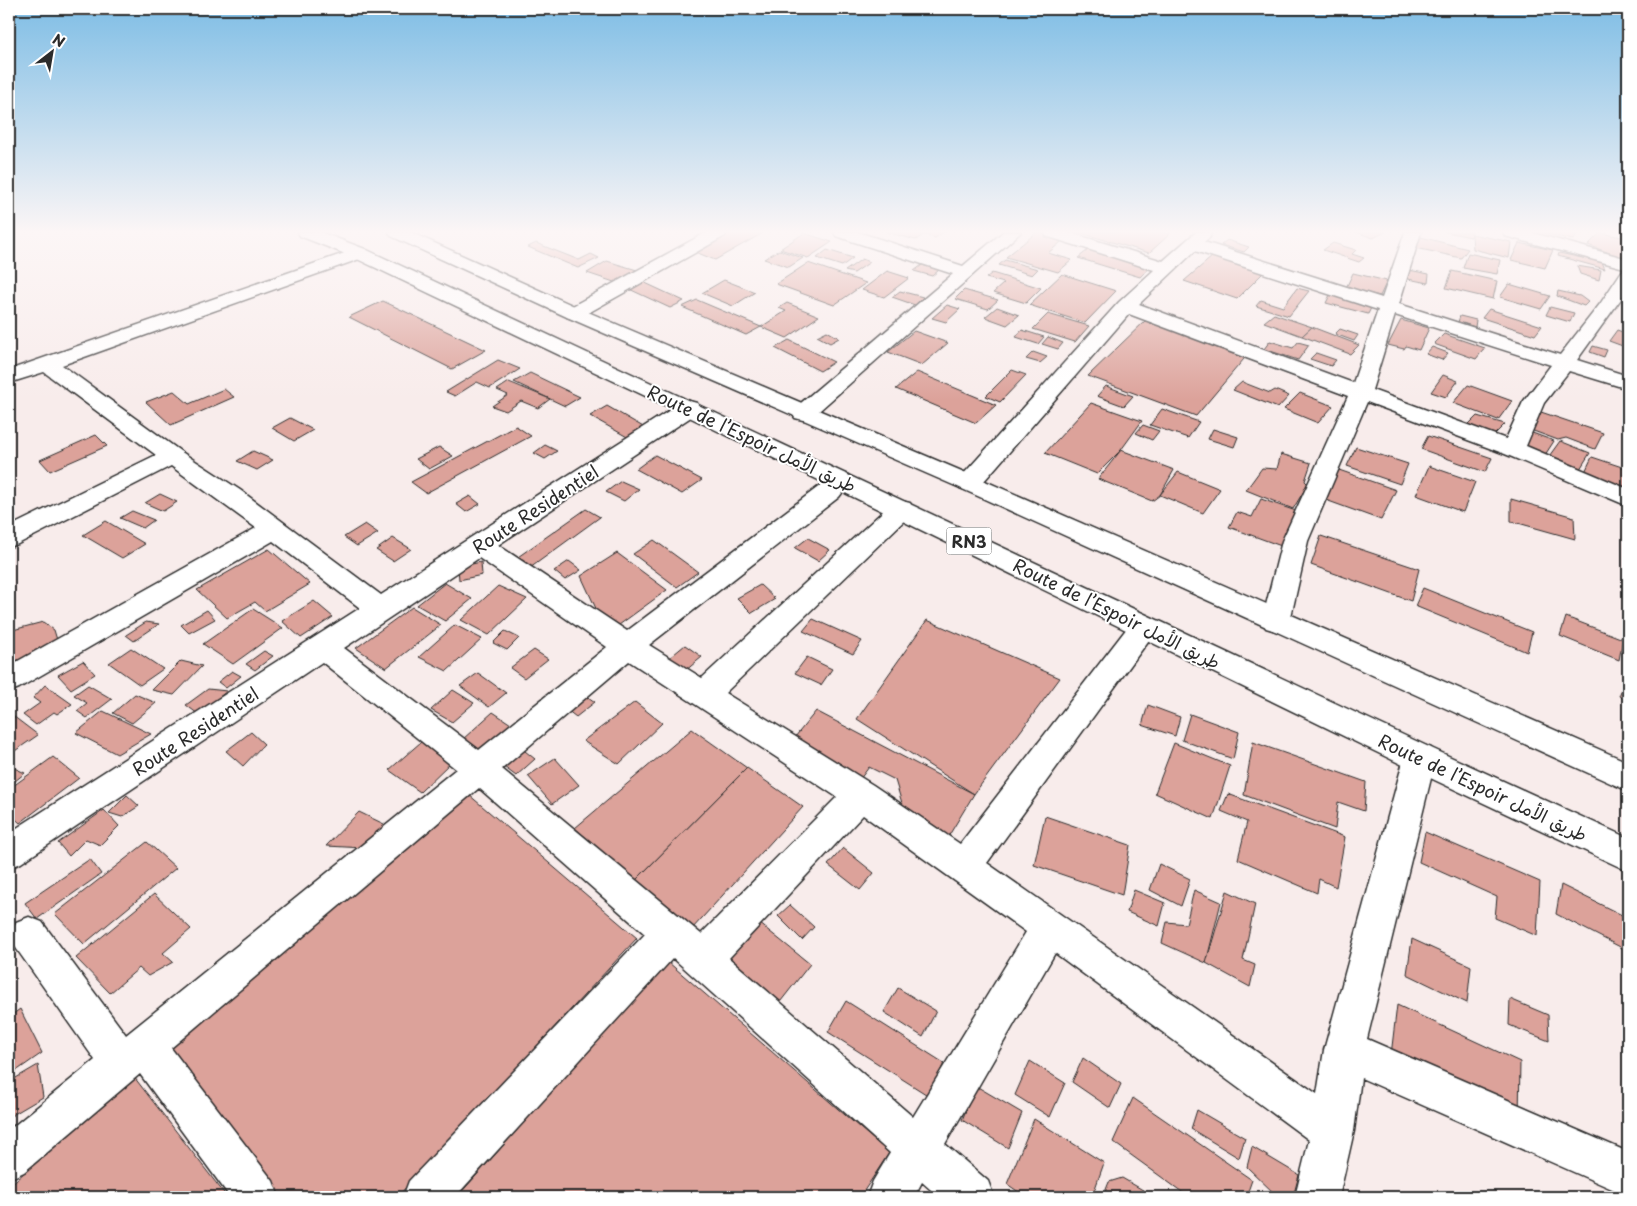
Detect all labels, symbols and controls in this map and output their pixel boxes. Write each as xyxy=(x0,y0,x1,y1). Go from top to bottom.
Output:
north arrow xyxy=(28,28,78,78)
text: N xyxy=(49,29,69,52)
street label: Route de l’Espoir طريق الأمل xyxy=(643,378,861,498)
street label: Route Residentiel xyxy=(466,458,604,560)
road number: RN3 xyxy=(946,528,992,554)
street label: Route de l’Espoir طريق الأمل xyxy=(1009,551,1225,675)
street label: Route Residentiel xyxy=(126,680,264,782)
street label: Route de l’Espoir طريق الأمل xyxy=(1374,727,1592,847)

